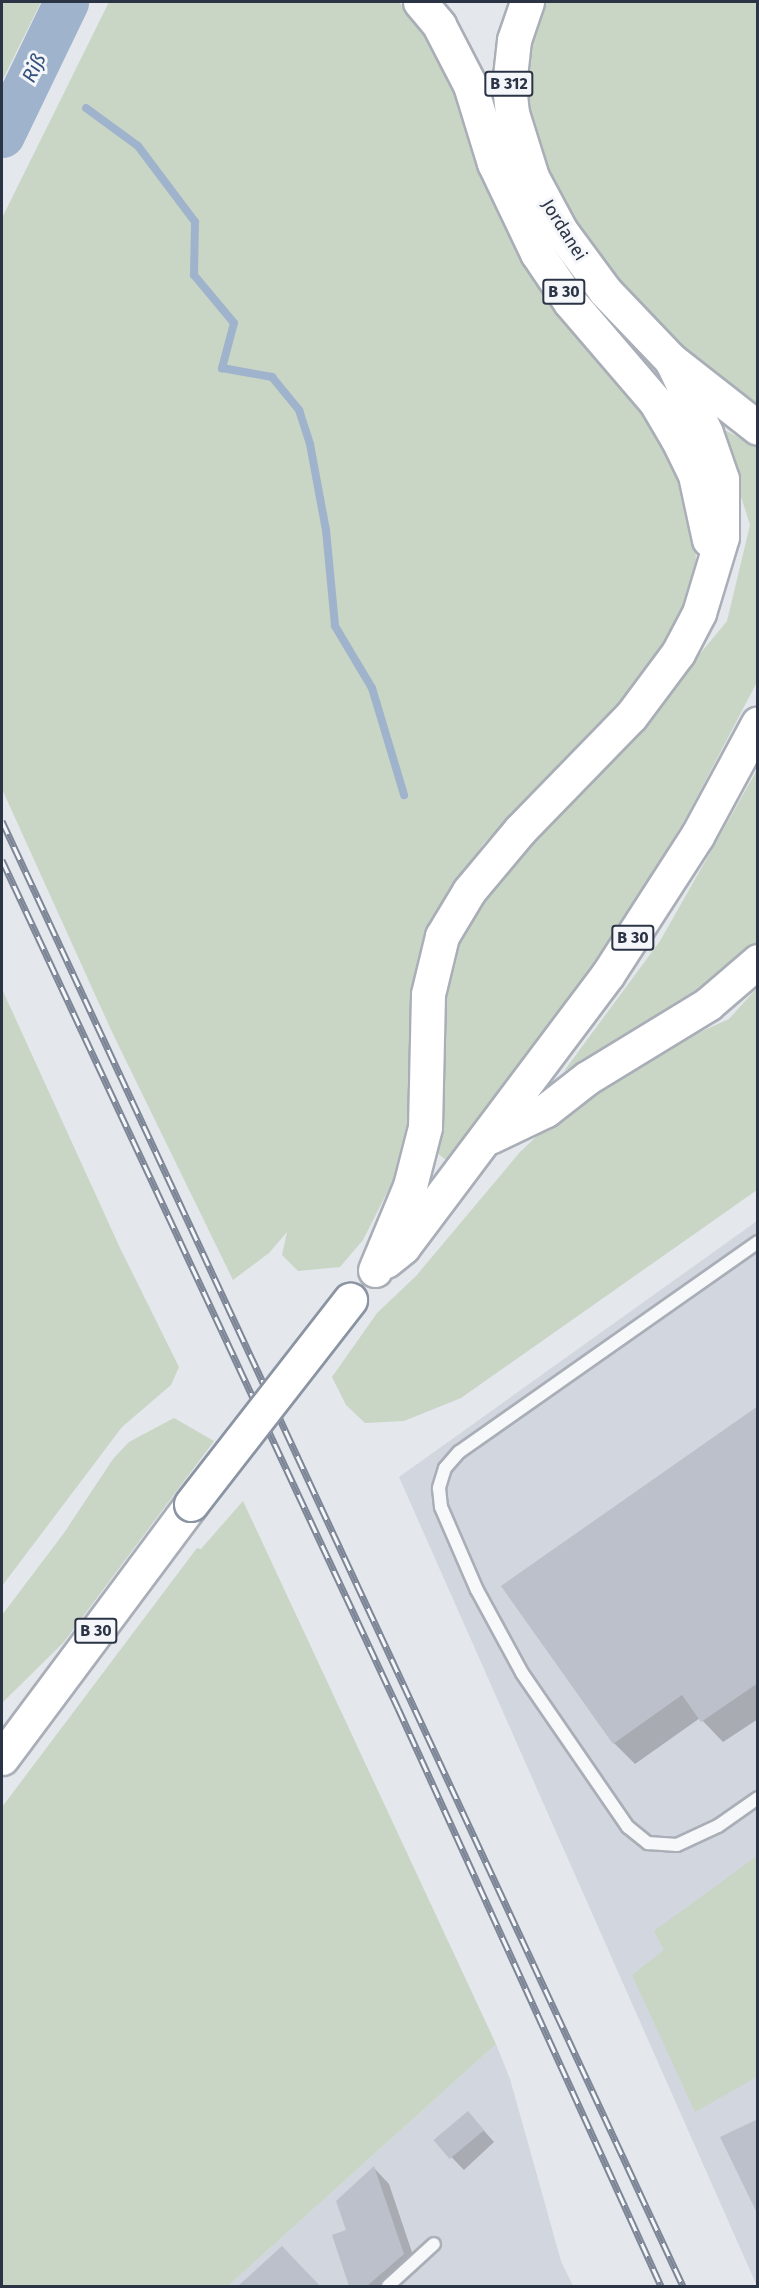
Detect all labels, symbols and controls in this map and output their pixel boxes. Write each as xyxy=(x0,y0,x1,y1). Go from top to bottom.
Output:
water label: Riß xyxy=(17,50,51,86)
road number: B 312 xyxy=(484,71,534,97)
street label: Jordanei xyxy=(537,195,591,265)
road number: B 30 xyxy=(542,279,586,305)
road number: B 30 xyxy=(610,925,656,951)
road number: B 30 xyxy=(74,1618,118,1644)

